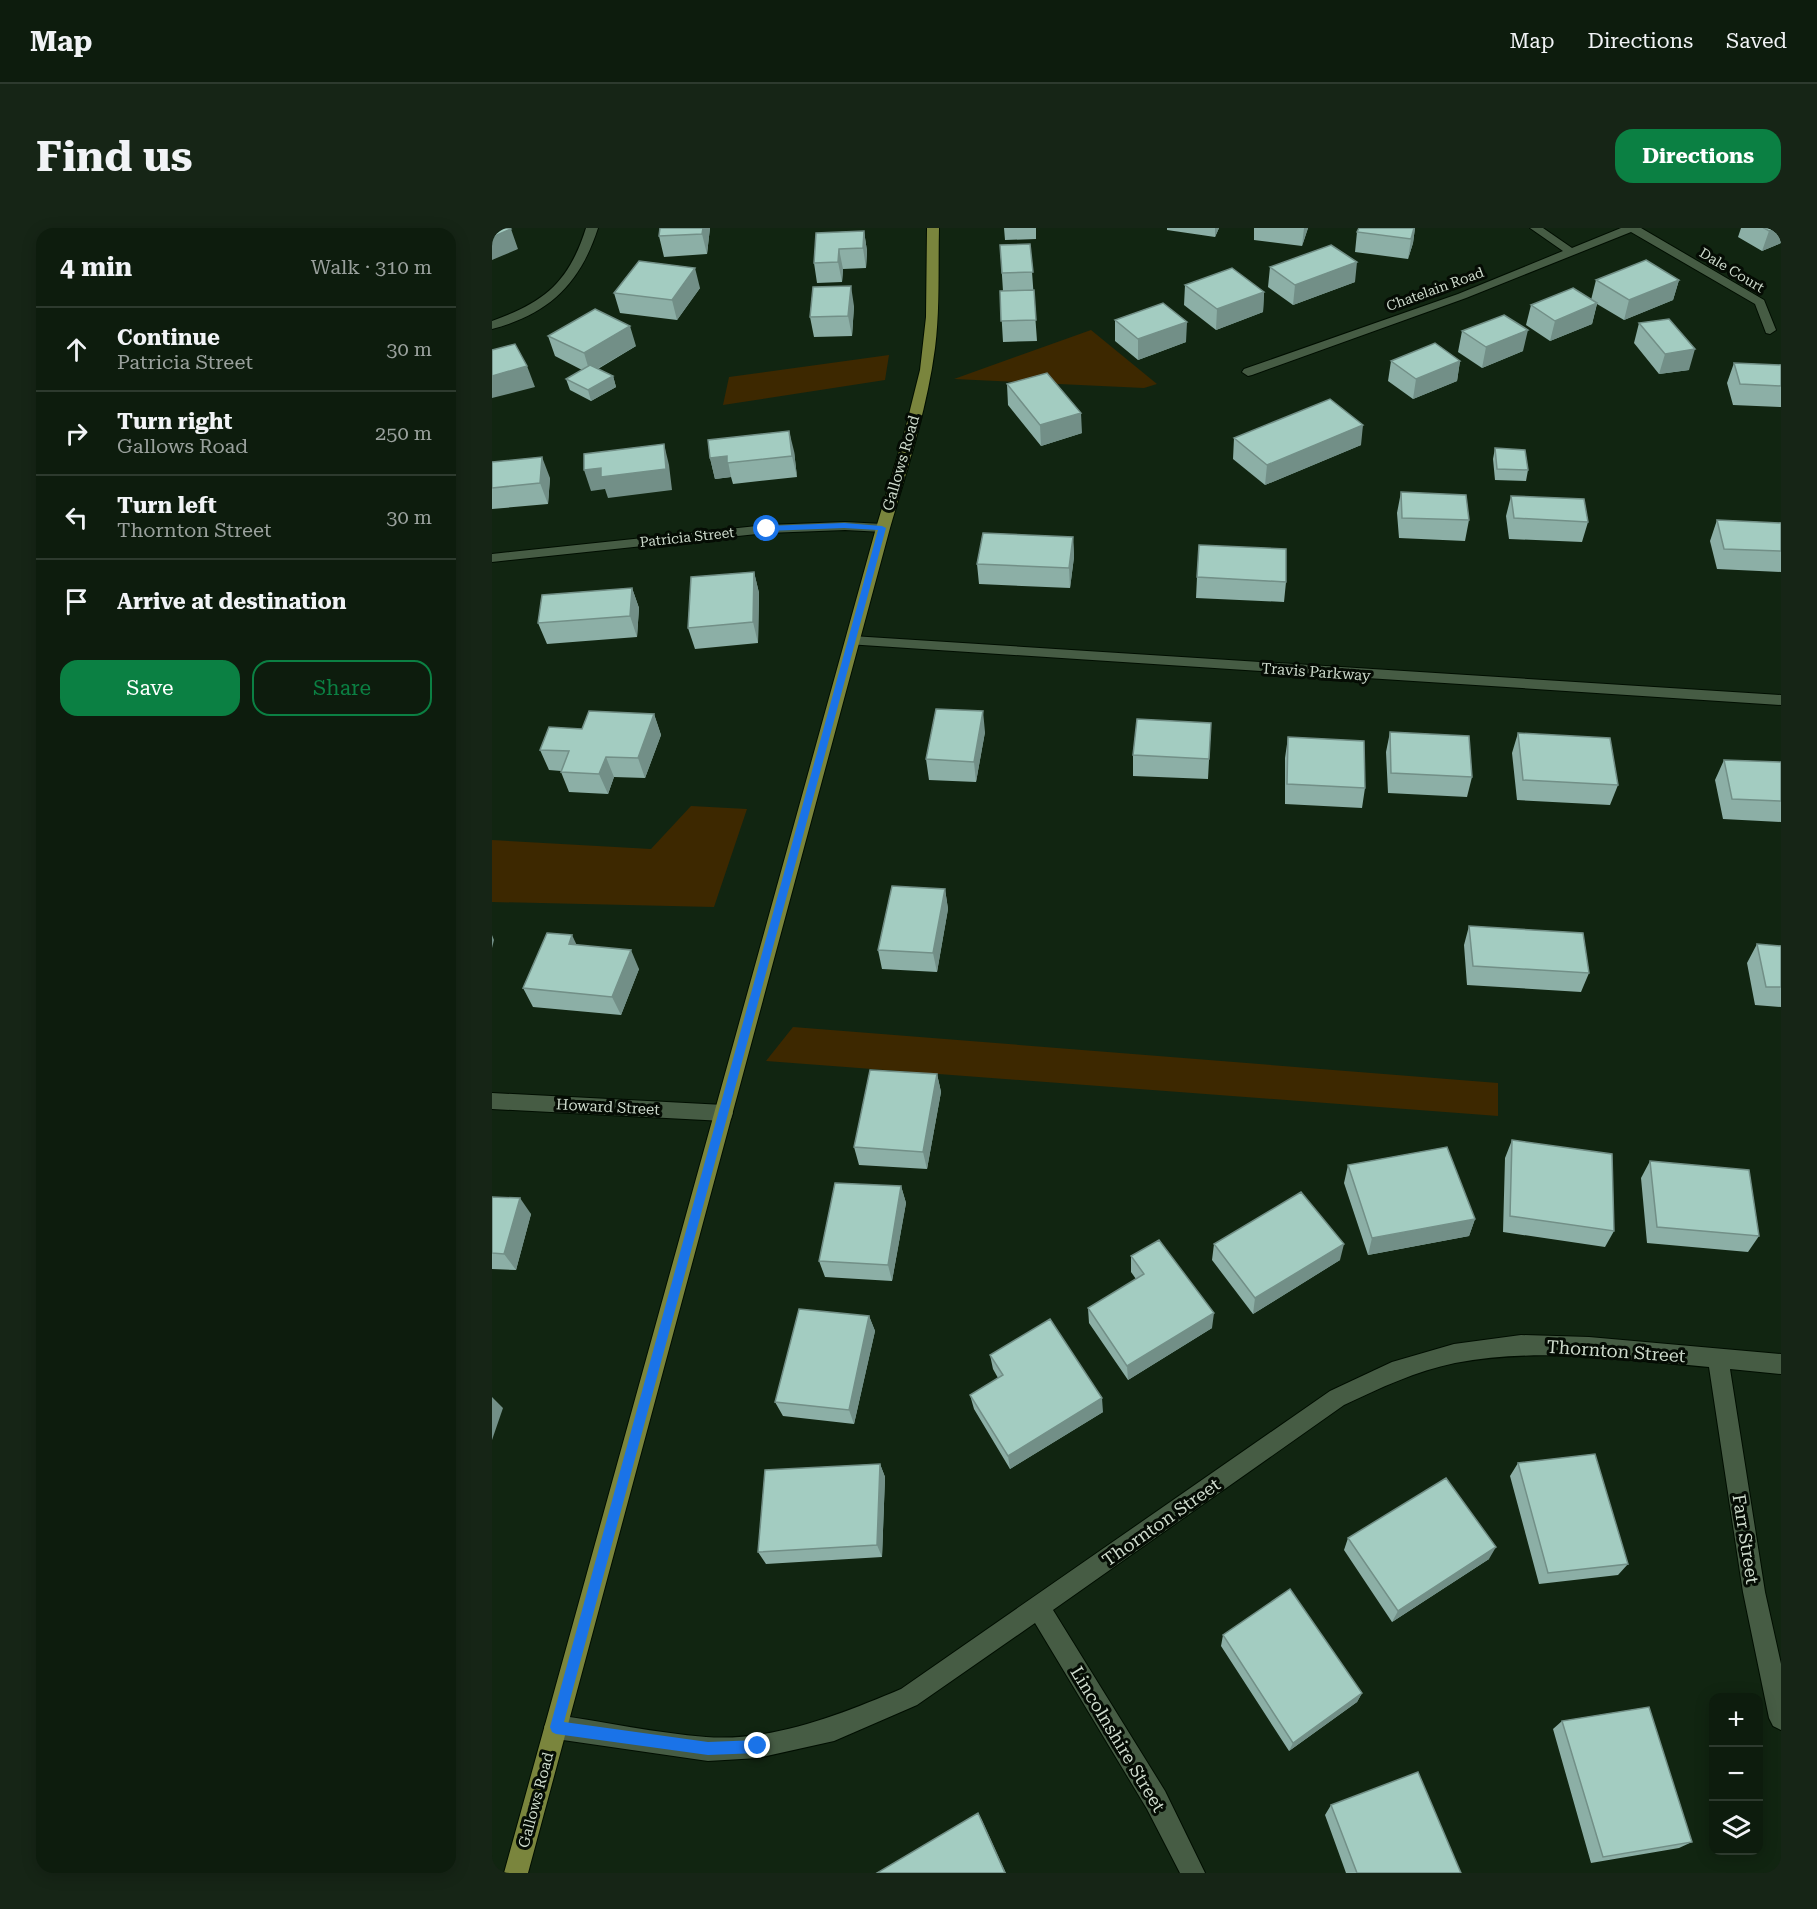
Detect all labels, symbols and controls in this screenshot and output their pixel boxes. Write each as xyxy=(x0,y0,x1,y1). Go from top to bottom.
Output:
text: Map xyxy=(30,25,92,58)
text: Map xyxy=(1510,29,1554,53)
text: Directions xyxy=(1587,29,1693,53)
text: Saved xyxy=(1726,29,1787,53)
button: Directions xyxy=(1615,129,1781,183)
text: Find us xyxy=(36,132,193,181)
street label: Dale Court xyxy=(1697,244,1767,296)
text: 4 min xyxy=(60,252,132,282)
text: Walk · 310 m xyxy=(311,255,432,279)
street label: Chatelain Road xyxy=(1384,264,1486,314)
text: Continue xyxy=(117,325,220,350)
icon: ahead xyxy=(60,333,93,366)
text: 30 m xyxy=(386,337,432,361)
text: Patricia Street xyxy=(117,350,253,374)
text: Turn right xyxy=(117,409,232,434)
street label: Gallows Road xyxy=(879,413,923,513)
icon: right xyxy=(60,417,93,450)
text: 250 m xyxy=(375,421,432,445)
text: Gallows Road xyxy=(117,434,248,458)
text: Turn left xyxy=(117,493,217,518)
icon: left xyxy=(60,501,93,534)
text: 30 m xyxy=(386,505,432,529)
route start xyxy=(753,515,779,541)
text: Thornton Street xyxy=(117,518,272,542)
street label: Patricia Street xyxy=(639,524,735,550)
icon: arrive xyxy=(60,585,93,618)
text: Arrive at destination xyxy=(117,589,346,614)
street label: Travis Parkway xyxy=(1261,659,1372,685)
button: Save xyxy=(60,660,240,716)
button: Share xyxy=(252,660,432,716)
street label: Howard Street xyxy=(556,1095,661,1119)
street label: Thornton Street xyxy=(1546,1336,1686,1366)
street label: Thornton Street xyxy=(1098,1473,1224,1570)
street label: Farr Street xyxy=(1729,1493,1764,1586)
street label: Lincolnshire Street xyxy=(1066,1662,1170,1816)
map controls xyxy=(1709,1693,1763,1855)
button: + xyxy=(1709,1693,1763,1747)
route end xyxy=(744,1732,770,1758)
button: − xyxy=(1709,1747,1763,1801)
street label: Gallows Road xyxy=(515,1750,558,1850)
button: layers xyxy=(1709,1801,1763,1855)

